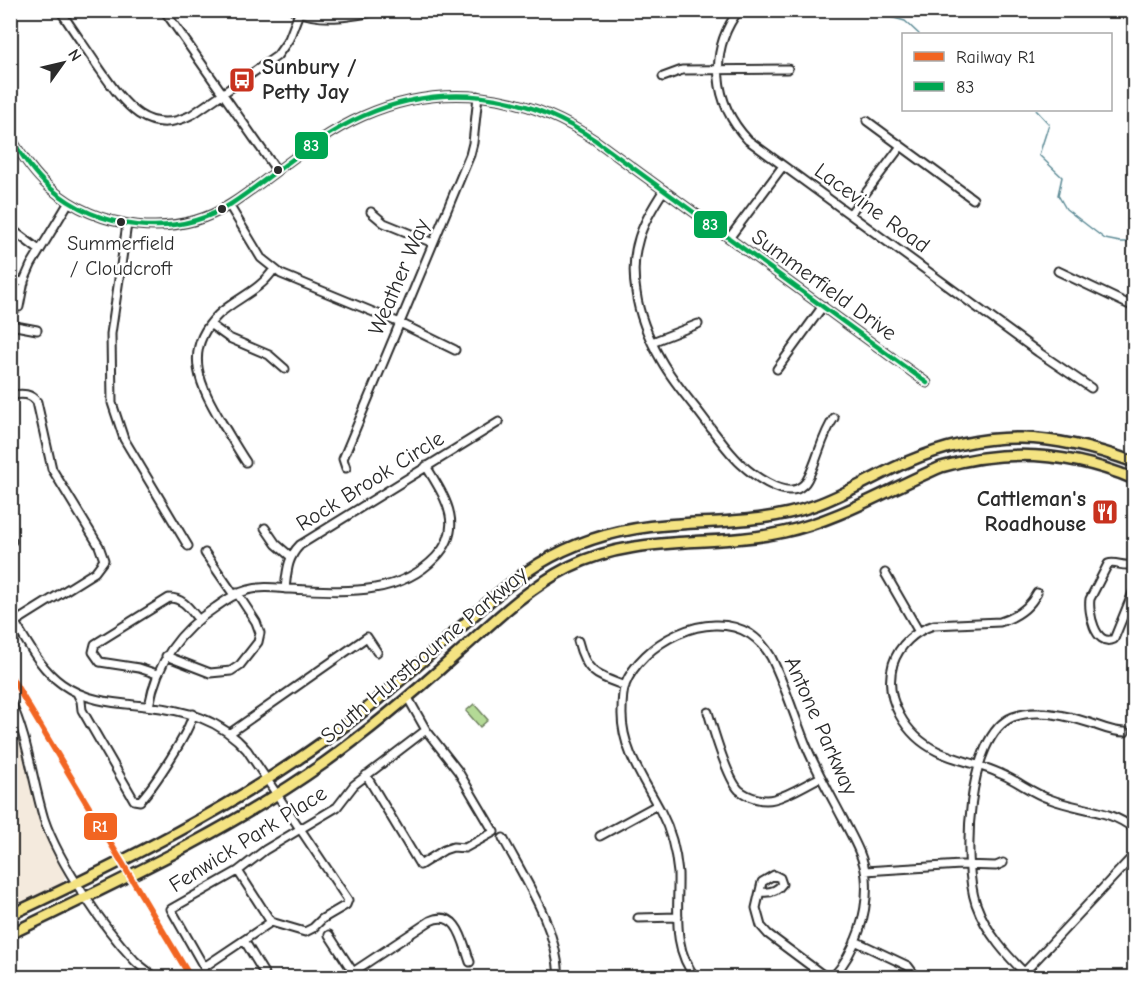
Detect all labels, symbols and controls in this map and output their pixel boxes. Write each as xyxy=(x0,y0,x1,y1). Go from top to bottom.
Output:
north arrow xyxy=(33,33,93,93)
legend xyxy=(902,33,1112,111)
text: N xyxy=(64,46,85,65)
text: Railway R1 xyxy=(956,47,1035,68)
place label: Sunbury / Petty Jay xyxy=(262,54,357,105)
bus stop icon: Sunbury / Petty Jay xyxy=(227,65,257,95)
text: 83 xyxy=(956,77,974,98)
line badge: 83 xyxy=(294,131,329,160)
text: 83 xyxy=(303,137,319,155)
street label: Lacevine Road xyxy=(809,158,935,258)
unlabelled marker xyxy=(272,164,284,176)
unlabelled marker xyxy=(216,203,228,215)
line badge: 83 xyxy=(693,210,728,239)
street label: Weather Way xyxy=(363,215,435,339)
marker: Summerfield / Cloudcroft xyxy=(115,216,127,228)
text: 83 xyxy=(702,216,718,234)
street label: Summerfield Drive xyxy=(746,224,902,346)
place label: Summerfield / Cloudcroft xyxy=(67,232,175,280)
street label: Rock Brook Circle xyxy=(291,425,449,537)
place label: Cattleman's Roadhouse xyxy=(977,486,1086,537)
restaurant icon: Cattleman's Roadhouse xyxy=(1090,497,1120,527)
street label: South Hurstbourne Parkway xyxy=(315,561,533,749)
street label: Antone Parkway xyxy=(779,653,863,799)
street label: Fenwick Park Place xyxy=(164,780,332,898)
line badge: R1 xyxy=(83,812,118,841)
text: R1 xyxy=(92,818,108,836)

